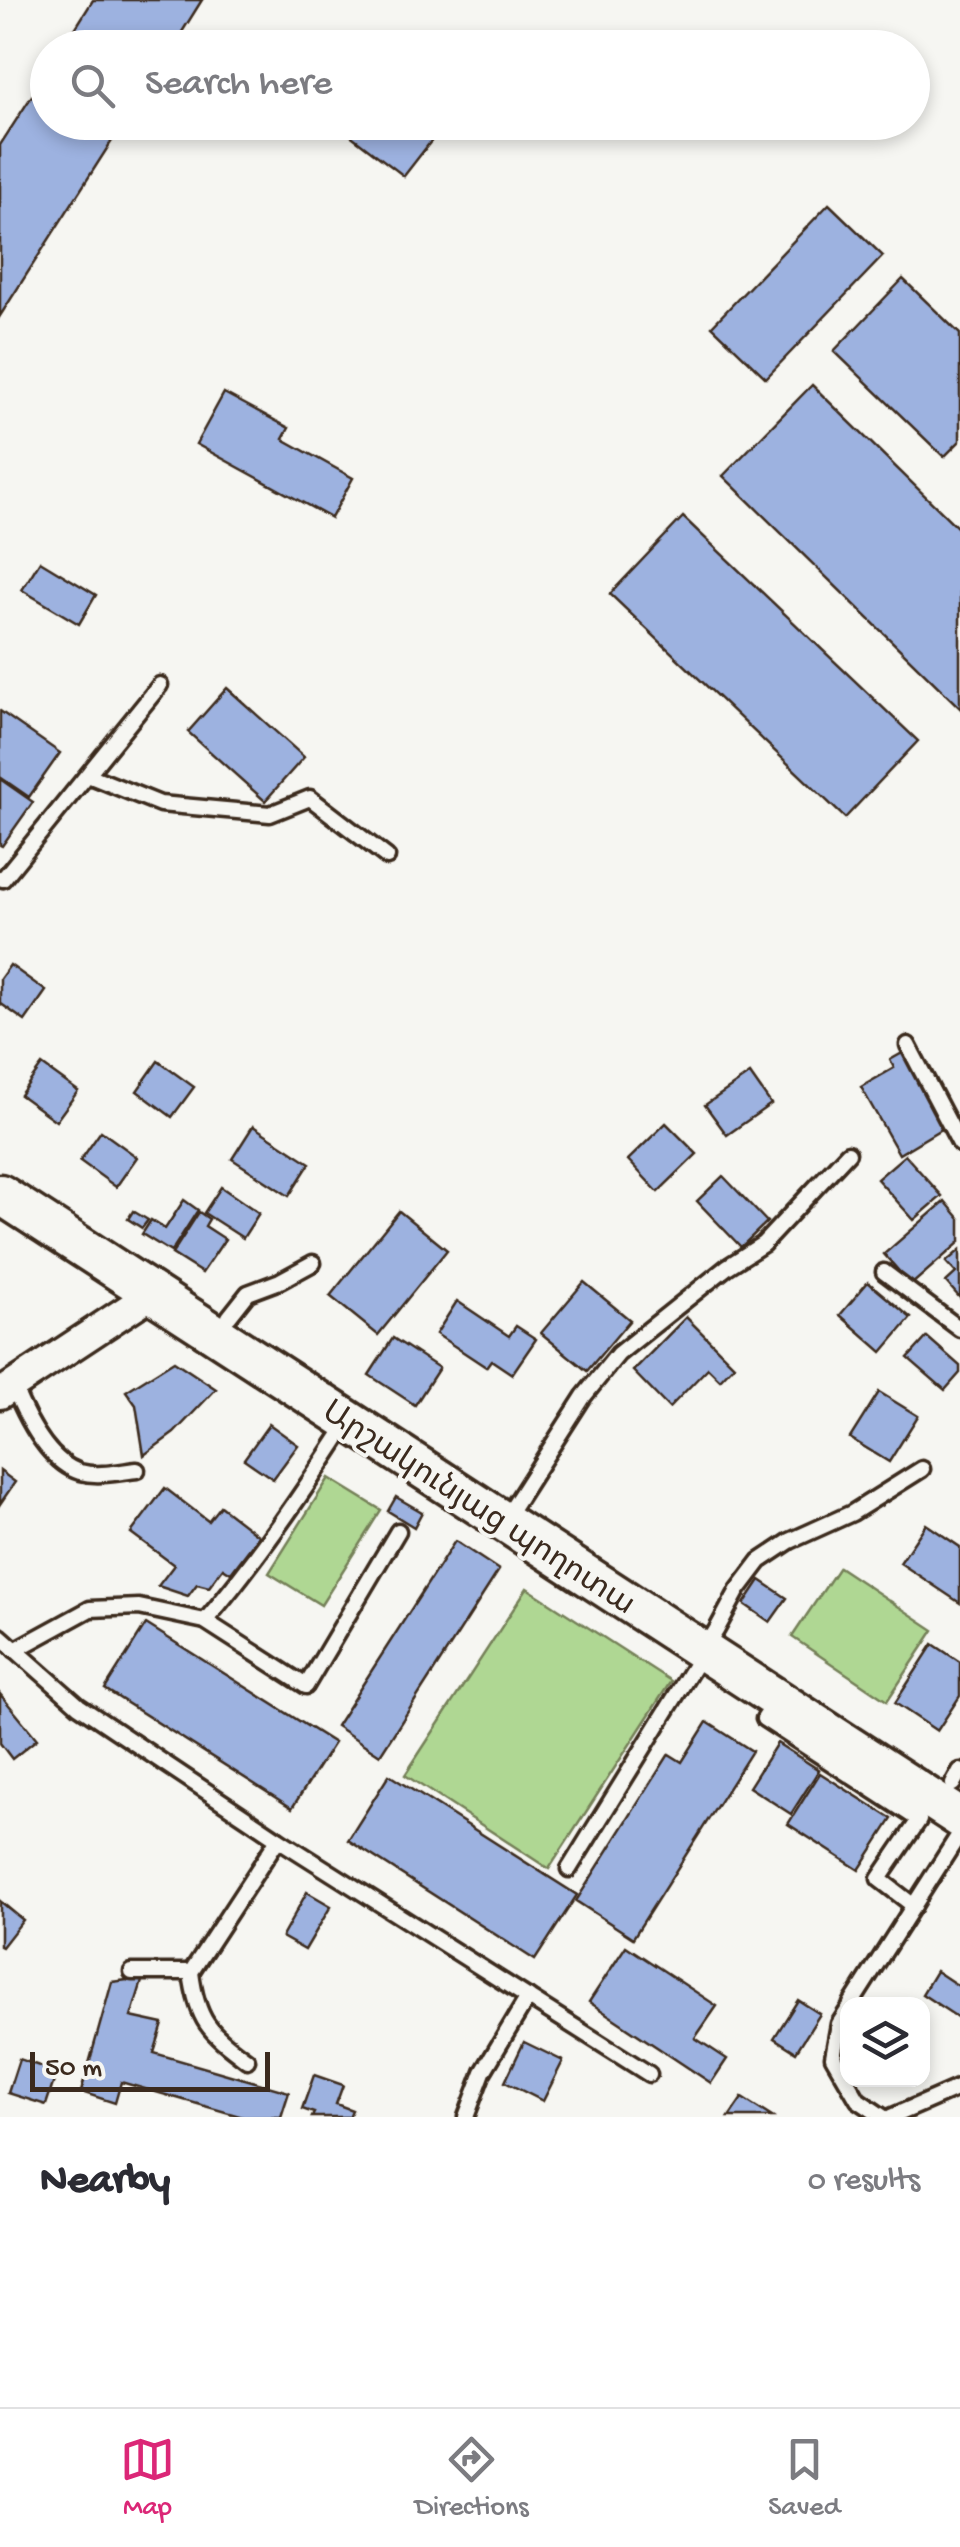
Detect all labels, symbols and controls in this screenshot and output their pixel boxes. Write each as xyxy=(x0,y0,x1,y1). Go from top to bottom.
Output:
search box xyxy=(30,30,930,140)
icon: search xyxy=(65,58,120,113)
text: Search here xyxy=(145,63,332,107)
street label: Արշակունյաց պողոտա xyxy=(314,1395,641,1626)
map controls xyxy=(840,1997,930,2087)
button: layers xyxy=(840,1997,930,2087)
scale bar xyxy=(30,2047,270,2092)
text: 50 m xyxy=(45,2053,102,2086)
text: Nearby xyxy=(40,2158,170,2207)
text: 0 results xyxy=(808,2163,920,2201)
tab: Map xyxy=(120,2432,175,2525)
tab: Directions xyxy=(415,2432,529,2525)
tab: Saved xyxy=(768,2432,840,2525)

